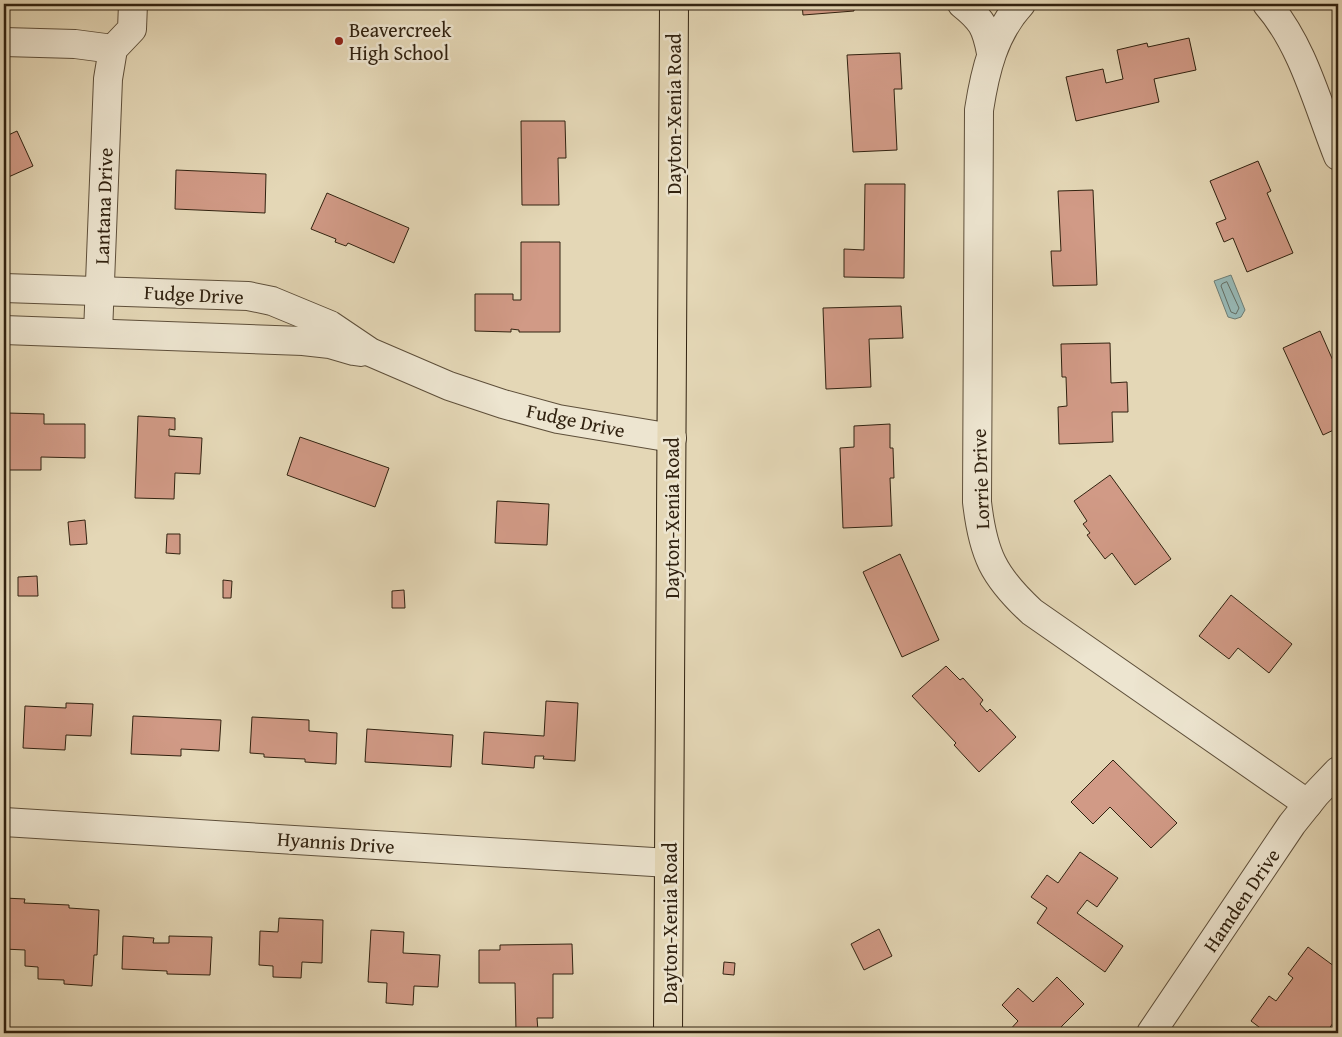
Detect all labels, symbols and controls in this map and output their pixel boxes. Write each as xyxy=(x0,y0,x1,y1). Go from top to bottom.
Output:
place label: Beavercreek High School xyxy=(349,15,452,67)
street label: Dayton-Xenia Road xyxy=(659,33,688,195)
marker: Beavercreek High School xyxy=(333,35,345,47)
street label: Lantana Drive xyxy=(86,147,120,265)
street label: Fudge Drive xyxy=(143,277,245,311)
street label: Fudge Drive xyxy=(524,395,628,445)
street label: Lorrie Drive xyxy=(964,428,996,530)
street label: Dayton-Xenia Road xyxy=(657,437,686,599)
street label: Hyannis Drive xyxy=(276,823,396,861)
street label: Dayton-Xenia Road xyxy=(655,842,684,1004)
street label: Hamden Drive xyxy=(1196,842,1286,958)

